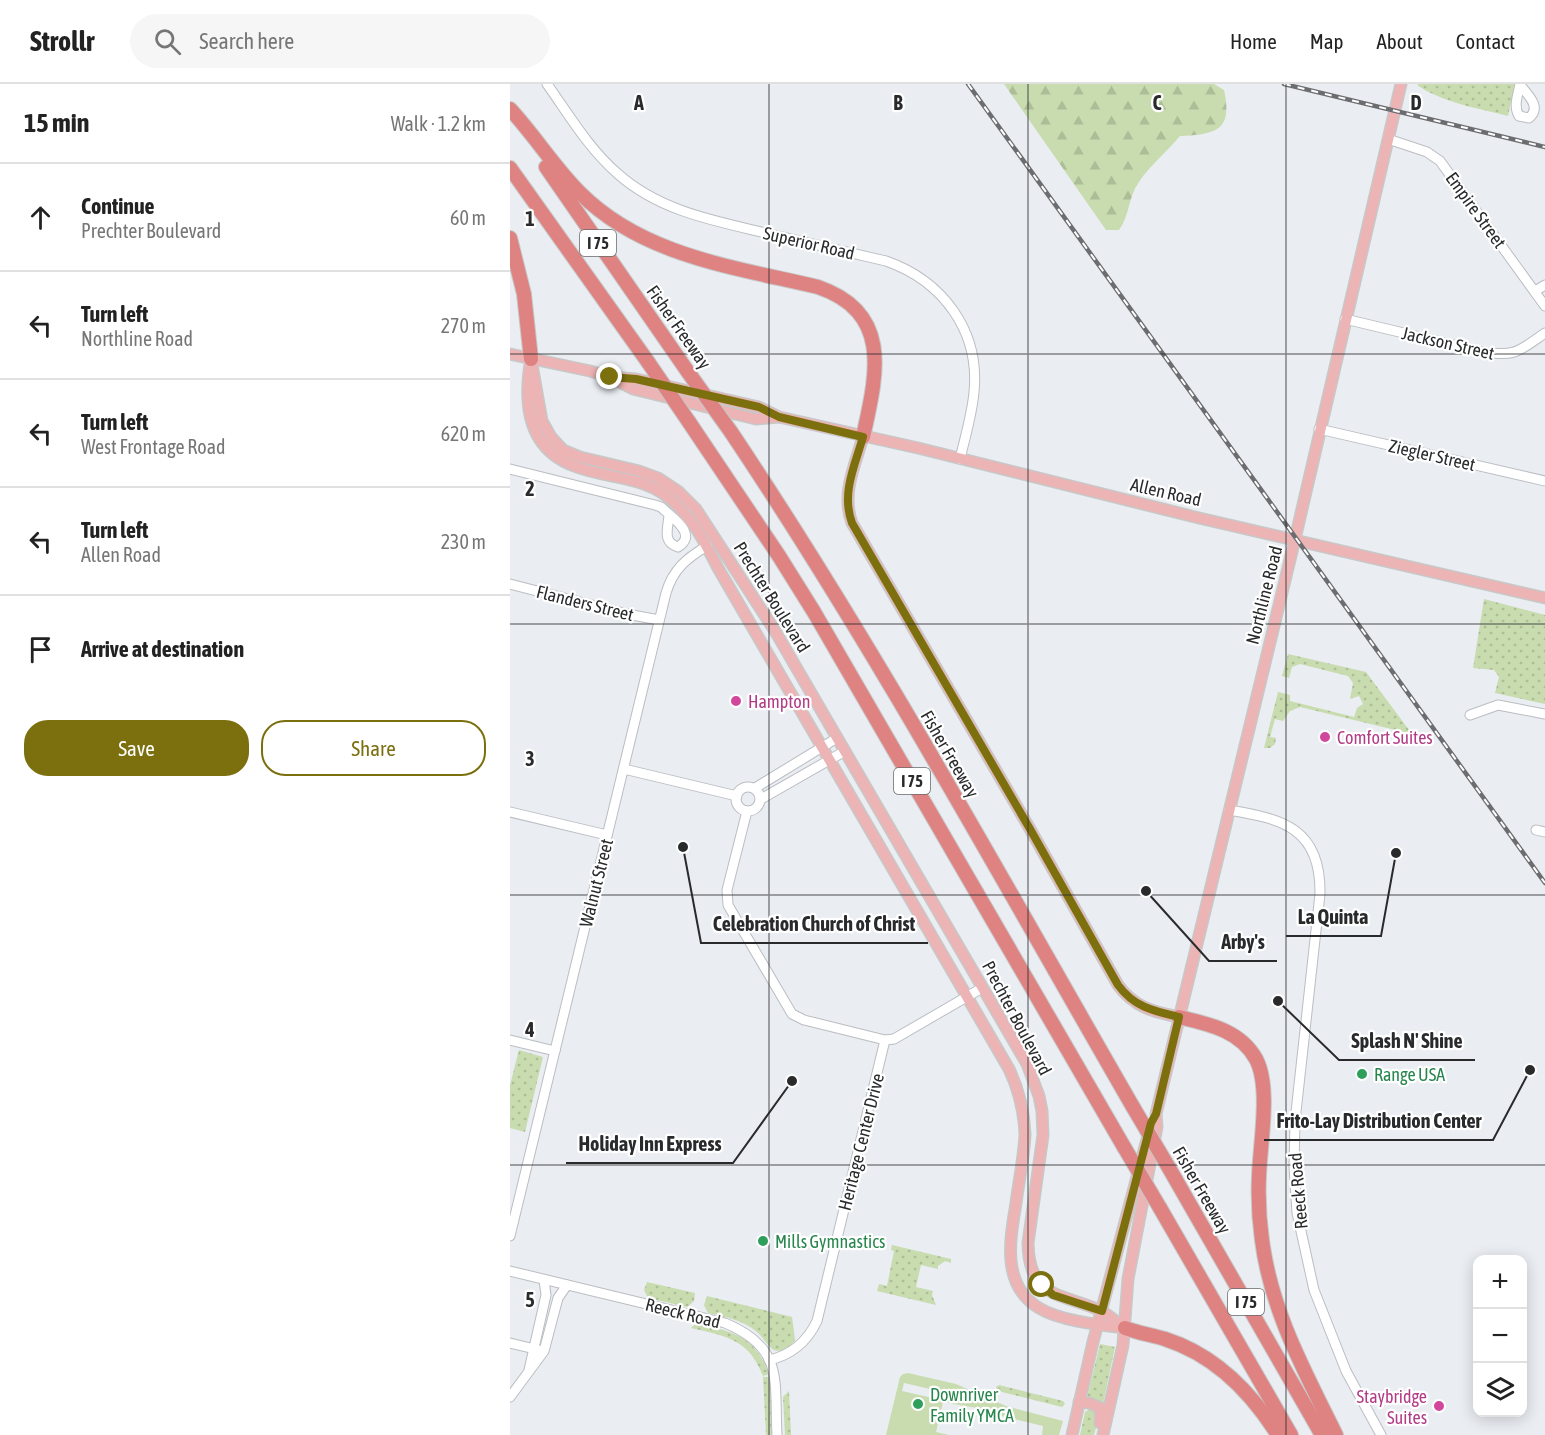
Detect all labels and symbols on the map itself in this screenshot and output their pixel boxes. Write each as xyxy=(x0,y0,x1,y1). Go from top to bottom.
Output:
text: A xyxy=(633,91,644,114)
text: B xyxy=(893,91,903,114)
text: C xyxy=(1153,91,1162,114)
text: D xyxy=(1410,91,1422,114)
street label: Empire Street xyxy=(1441,168,1511,252)
text: 1 xyxy=(525,207,535,230)
street label: Superior Road xyxy=(761,222,857,264)
road number: I 75 xyxy=(580,230,616,256)
street label: Fisher Freeway xyxy=(643,281,715,373)
street label: Jackson Street xyxy=(1400,322,1496,364)
route end xyxy=(596,363,622,389)
street label: Ziegler Street xyxy=(1387,435,1477,475)
street label: Allen Road xyxy=(1129,474,1203,510)
text: 2 xyxy=(525,477,535,500)
street label: Prechter Boulevard xyxy=(730,538,814,656)
street label: Northline Road xyxy=(1242,544,1286,646)
street label: Flanders Street xyxy=(534,581,636,625)
place label: Hampton xyxy=(748,691,811,712)
marker: Hampton xyxy=(729,694,743,708)
street label: Fisher Freeway xyxy=(917,707,983,801)
place label: Comfort Suites xyxy=(1337,727,1433,748)
marker: Comfort Suites xyxy=(1318,730,1332,744)
text: 3 xyxy=(525,747,535,770)
road number: I 75 xyxy=(894,768,930,794)
street label: Walnut Street xyxy=(575,837,617,929)
callout: La Quinta xyxy=(1286,898,1381,936)
callout: Celebration Church of Christ xyxy=(701,905,928,943)
text: La Quinta xyxy=(1298,905,1368,928)
text: Celebration Church of Christ xyxy=(713,912,915,935)
callout: Arby's xyxy=(1209,923,1277,961)
text: Arby's xyxy=(1220,930,1265,953)
street label: Prechter Boulevard xyxy=(978,957,1056,1079)
text: 4 xyxy=(524,1018,535,1041)
callout: Splash N' Shine xyxy=(1339,1022,1475,1060)
text: Splash N' Shine xyxy=(1351,1029,1463,1052)
place label: Range USA xyxy=(1374,1064,1445,1085)
marker: Range USA xyxy=(1355,1067,1369,1081)
street label: Heritage Center Drive xyxy=(834,1071,888,1213)
callout: Frito-Lay Distribution Center xyxy=(1264,1102,1493,1140)
text: Frito-Lay Distribution Center xyxy=(1277,1109,1483,1132)
callout: Holiday Inn Express xyxy=(566,1125,733,1163)
text: Holiday Inn Express xyxy=(578,1132,722,1155)
street label: Fisher Freeway xyxy=(1169,1143,1235,1237)
street label: Reeck Road xyxy=(1284,1152,1312,1230)
place label: Mills Gymnastics xyxy=(775,1231,885,1252)
marker: Mills Gymnastics xyxy=(756,1234,770,1248)
route start xyxy=(1028,1271,1054,1297)
text: 5 xyxy=(525,1288,535,1311)
road number: I 75 xyxy=(1228,1289,1264,1315)
street label: Reeck Road xyxy=(643,1294,723,1332)
place label: Downriver Family YMCA xyxy=(930,1384,1014,1426)
place label: Staybridge Suites xyxy=(1356,1386,1427,1428)
marker: Downriver Family YMCA xyxy=(911,1397,925,1411)
marker: Staybridge Suites xyxy=(1432,1399,1446,1413)

